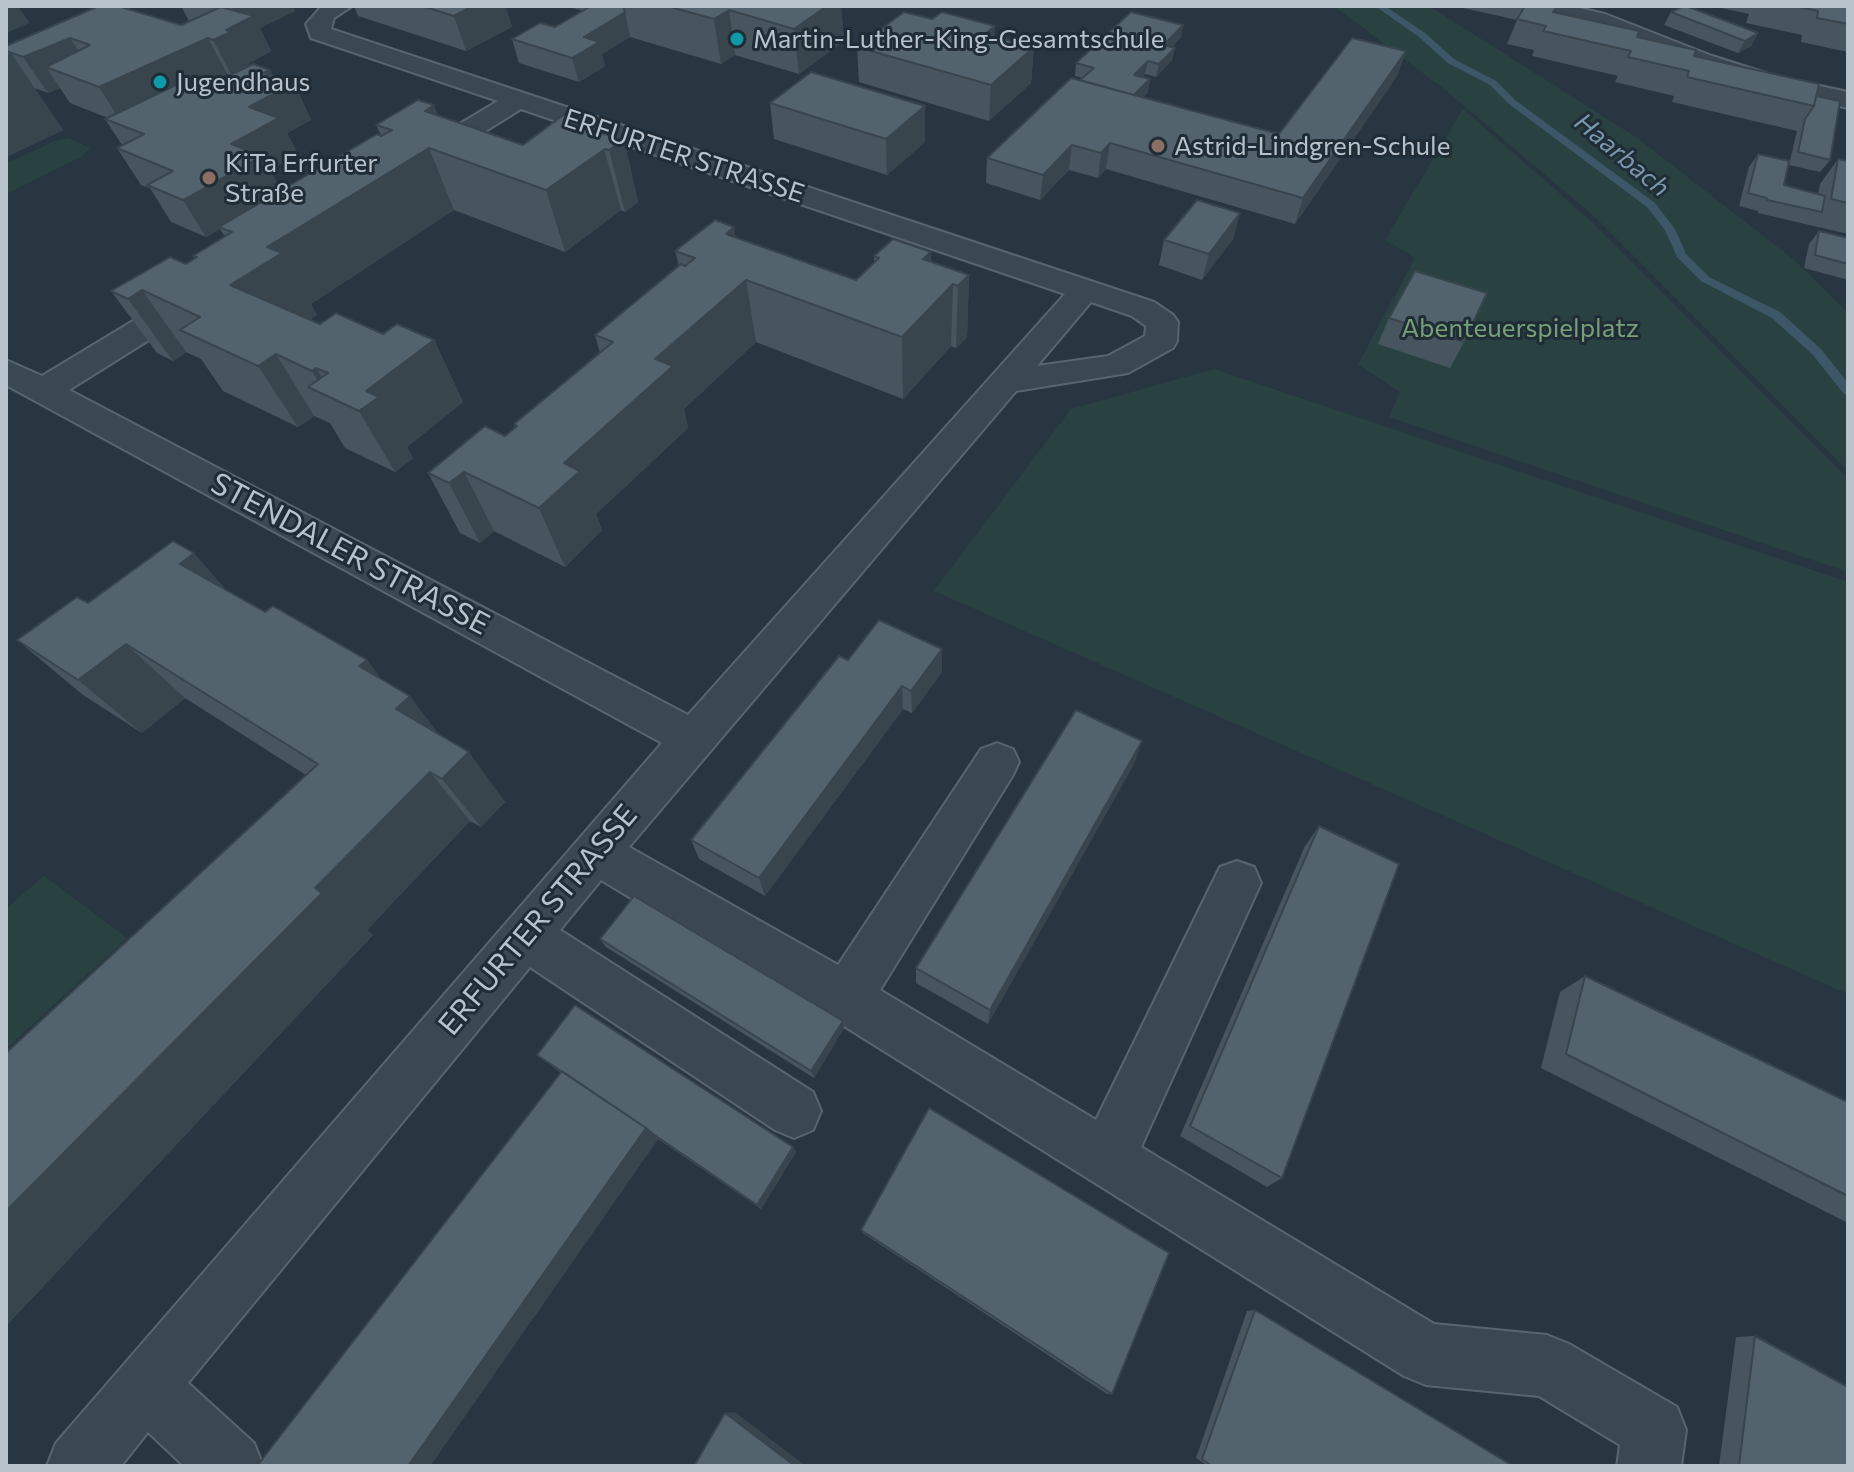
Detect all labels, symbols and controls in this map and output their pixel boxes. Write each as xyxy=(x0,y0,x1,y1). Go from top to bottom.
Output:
place label: Martin-Luther-King-Gesamtschule xyxy=(753,23,1164,55)
marker: Martin-Luther-King-Gesamtschule xyxy=(728,30,746,48)
place label: Jugendhaus xyxy=(176,66,310,98)
marker: Jugendhaus xyxy=(151,73,169,91)
street label: ERFURTER STRASSE xyxy=(560,102,808,210)
water label: Haarbach xyxy=(1568,106,1676,204)
place label: Astrid-Lindgren-Schule xyxy=(1174,130,1450,162)
marker: Astrid-Lindgren-Schule xyxy=(1149,137,1167,155)
place label: KiTa Erfurter Straße xyxy=(225,147,378,208)
marker: KiTa Erfurter Straße xyxy=(200,169,218,187)
park label: Abenteuerspielplatz xyxy=(1401,312,1639,344)
street label: STENDALER STRASSE xyxy=(205,465,495,643)
street label: ERFURTER STRASSE xyxy=(431,797,645,1043)

